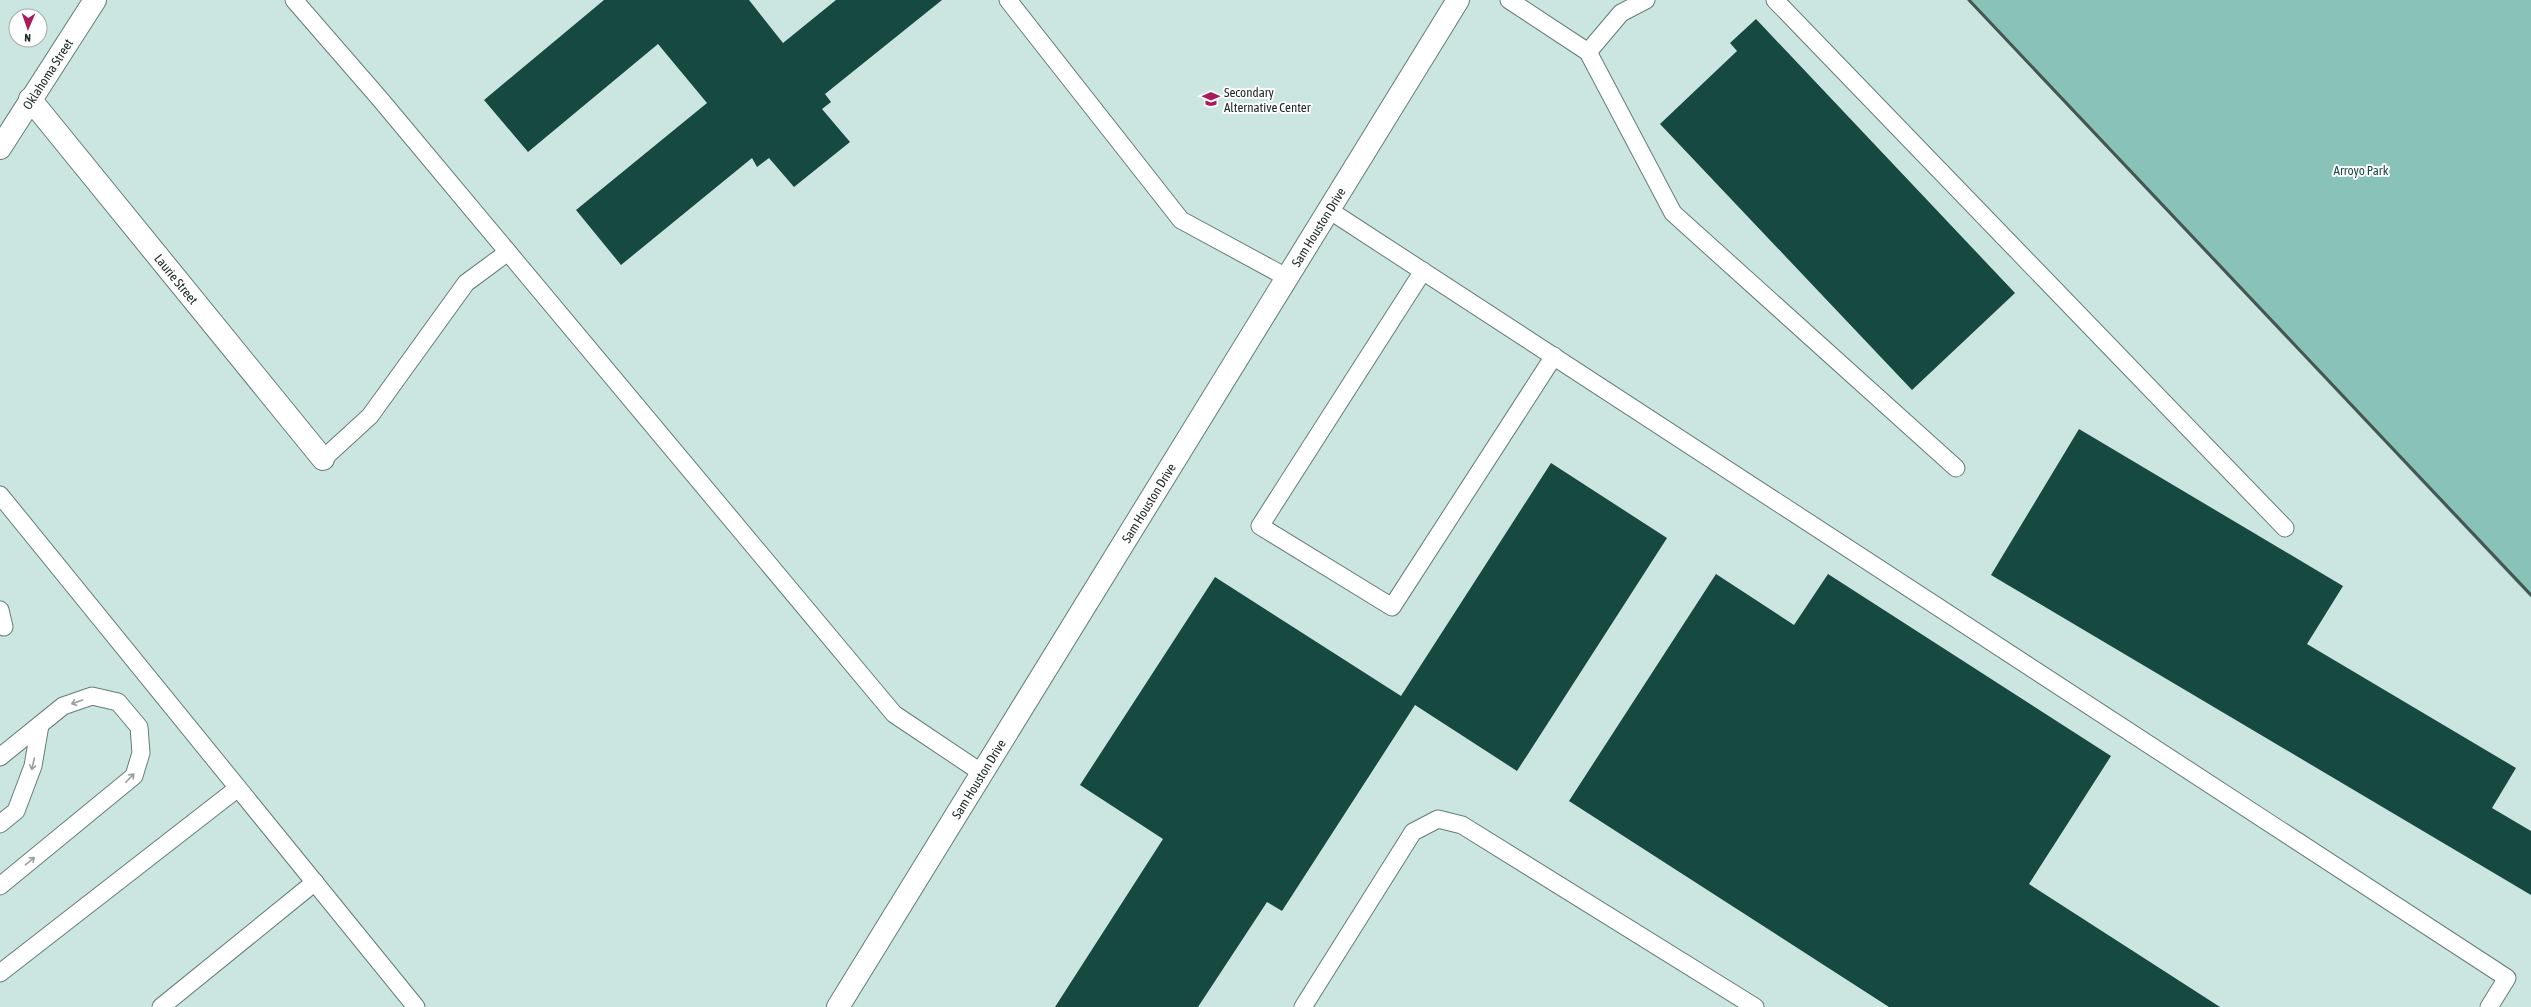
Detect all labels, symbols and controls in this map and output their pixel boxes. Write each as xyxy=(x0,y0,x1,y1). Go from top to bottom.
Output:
north arrow xyxy=(8,8,48,48)
text: N xyxy=(24,32,31,44)
street label: Oklahoma Street xyxy=(20,36,76,112)
place label: Secondary Alternative Center xyxy=(1224,85,1311,115)
school or university icon: Secondary Alternative Center xyxy=(1201,89,1221,109)
park label: Arroyo Park xyxy=(2334,163,2389,178)
street label: Sam Houston Drive xyxy=(1289,185,1349,270)
street label: Laurie Street xyxy=(151,251,201,308)
street label: Sam Houston Drive xyxy=(1119,461,1179,546)
one-way arrow xyxy=(71,698,83,706)
street label: Sam Houston Drive xyxy=(949,737,1009,821)
one-way arrow xyxy=(28,757,36,770)
one-way arrow xyxy=(125,773,134,783)
one-way arrow xyxy=(25,857,35,866)

